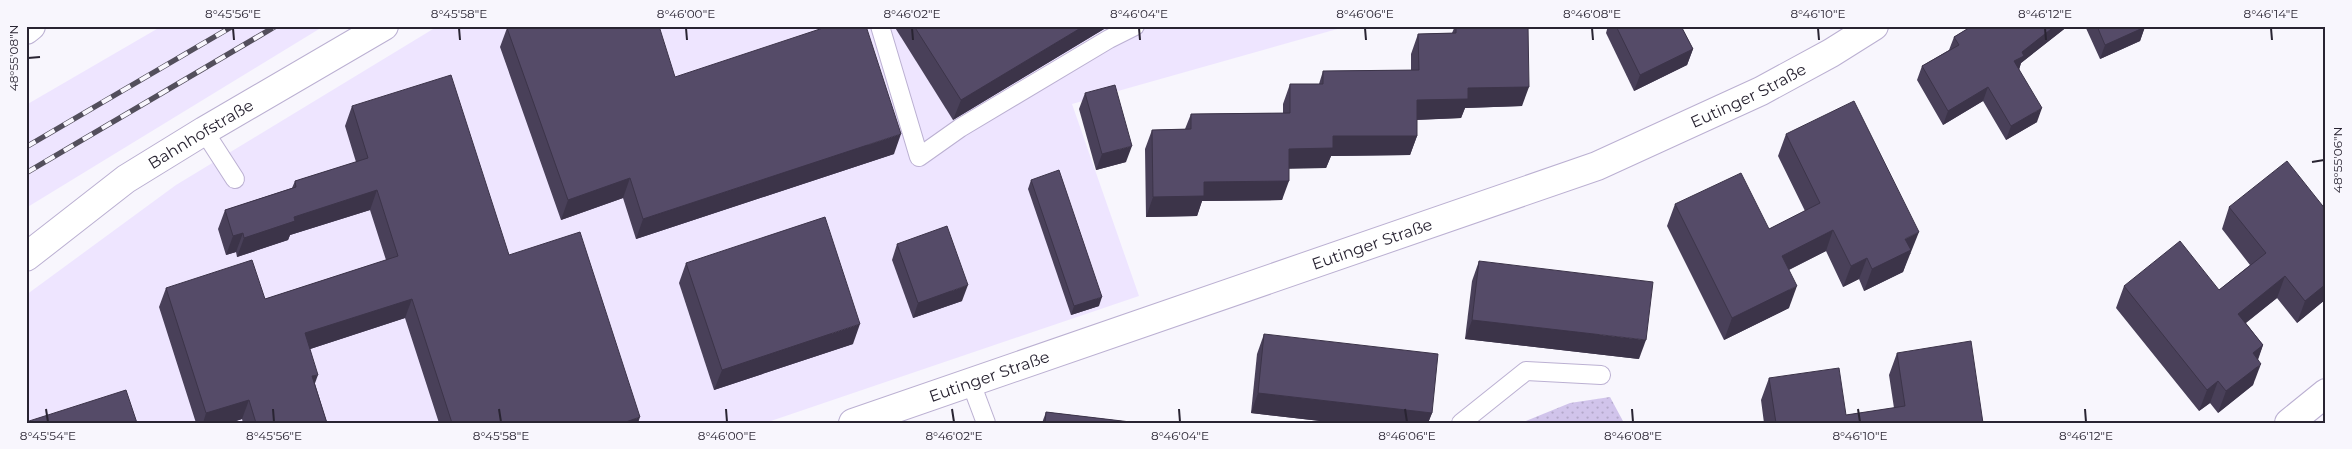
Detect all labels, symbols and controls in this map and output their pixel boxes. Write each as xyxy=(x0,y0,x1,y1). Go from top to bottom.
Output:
text: 8°45'56"E xyxy=(205,6,261,21)
text: 8°45'58"E xyxy=(431,6,487,21)
text: 8°46'00"E xyxy=(657,6,715,21)
text: 8°46'02"E xyxy=(883,6,941,21)
text: 8°46'04"E xyxy=(1110,6,1168,21)
text: 8°46'06"E xyxy=(1336,6,1394,21)
text: 8°46'08"E xyxy=(1563,6,1621,21)
text: 8°46'10"E xyxy=(1790,6,1846,21)
text: 8°46'12"E xyxy=(2018,6,2072,21)
text: 8°46'14"E xyxy=(2244,6,2298,21)
text: 48°55'08"N xyxy=(6,25,21,91)
street label: Eutinger Straße xyxy=(1687,59,1809,131)
street label: Bahnhofstraße xyxy=(144,95,257,173)
text: 48°55'06"N xyxy=(2330,127,2345,193)
street label: Eutinger Straße xyxy=(1309,214,1435,273)
street label: Eutinger Straße xyxy=(926,346,1052,406)
text: 8°45'54"E xyxy=(20,428,76,443)
text: 8°45'56"E xyxy=(246,428,302,443)
text: 8°45'58"E xyxy=(473,428,529,443)
text: 8°46'00"E xyxy=(698,428,756,443)
text: 8°46'02"E xyxy=(925,428,983,443)
text: 8°46'04"E xyxy=(1151,428,1209,443)
text: 8°46'06"E xyxy=(1378,428,1436,443)
text: 8°46'08"E xyxy=(1604,428,1662,443)
text: 8°46'10"E xyxy=(1832,428,1888,443)
text: 8°46'12"E xyxy=(2059,428,2113,443)

